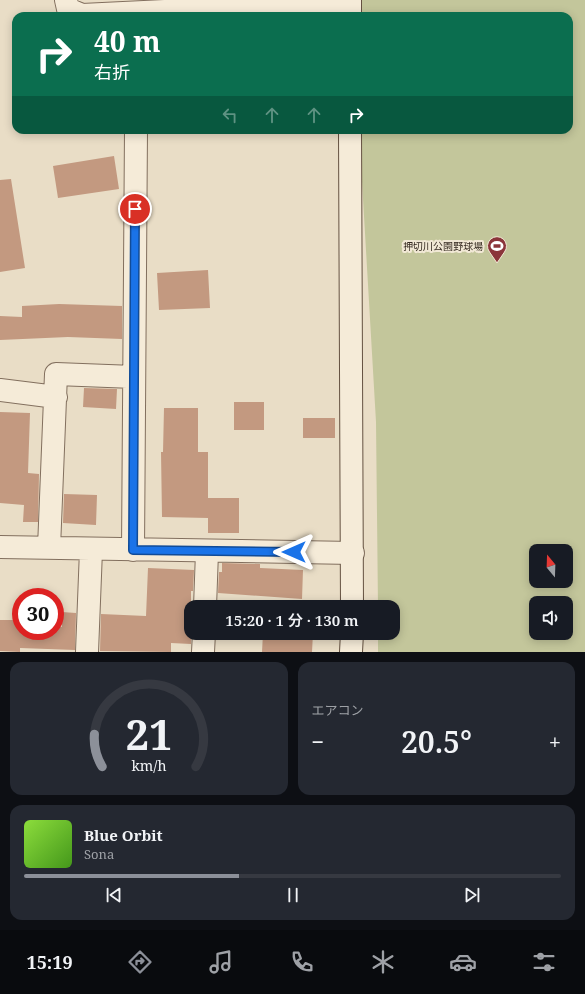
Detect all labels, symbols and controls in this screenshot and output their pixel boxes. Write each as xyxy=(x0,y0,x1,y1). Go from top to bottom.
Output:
text: 40 m xyxy=(94,22,161,60)
icon: right xyxy=(28,28,80,80)
text: 右折 xyxy=(94,60,130,84)
icon: left xyxy=(219,104,241,126)
icon: ahead xyxy=(261,104,283,126)
icon: ahead xyxy=(303,104,325,126)
icon: right xyxy=(345,104,367,126)
pin xyxy=(118,192,152,226)
icon: arrive xyxy=(124,198,146,220)
sports icon: 押切川公園野球場 xyxy=(486,235,508,263)
place label: 押切川公園野球場 xyxy=(403,239,483,253)
position arrow xyxy=(273,531,315,573)
north arrow xyxy=(529,544,573,588)
map controls xyxy=(529,544,573,640)
speed limit sign: 30 xyxy=(12,588,64,640)
button: sound xyxy=(529,596,573,640)
text: 15:20 · 1 分 · 130 m xyxy=(225,610,359,630)
text: エアコン xyxy=(312,701,364,719)
text: 21 xyxy=(125,705,172,761)
text: 20.5° xyxy=(401,721,472,762)
text: − xyxy=(312,726,324,756)
text: + xyxy=(549,726,561,756)
text: km/h xyxy=(131,755,166,774)
text: Blue Orbit xyxy=(84,825,163,845)
text: Sona xyxy=(84,845,114,863)
icon: previous xyxy=(103,884,125,906)
icon: pause xyxy=(282,884,304,906)
icon: next xyxy=(461,884,483,906)
icon: directions xyxy=(126,948,154,976)
icon: music xyxy=(207,948,235,976)
icon: phone xyxy=(288,948,316,976)
icon: climate xyxy=(369,948,397,976)
icon: car xyxy=(449,948,477,976)
icon: filters xyxy=(530,948,558,976)
text: 15:19 xyxy=(26,950,73,974)

